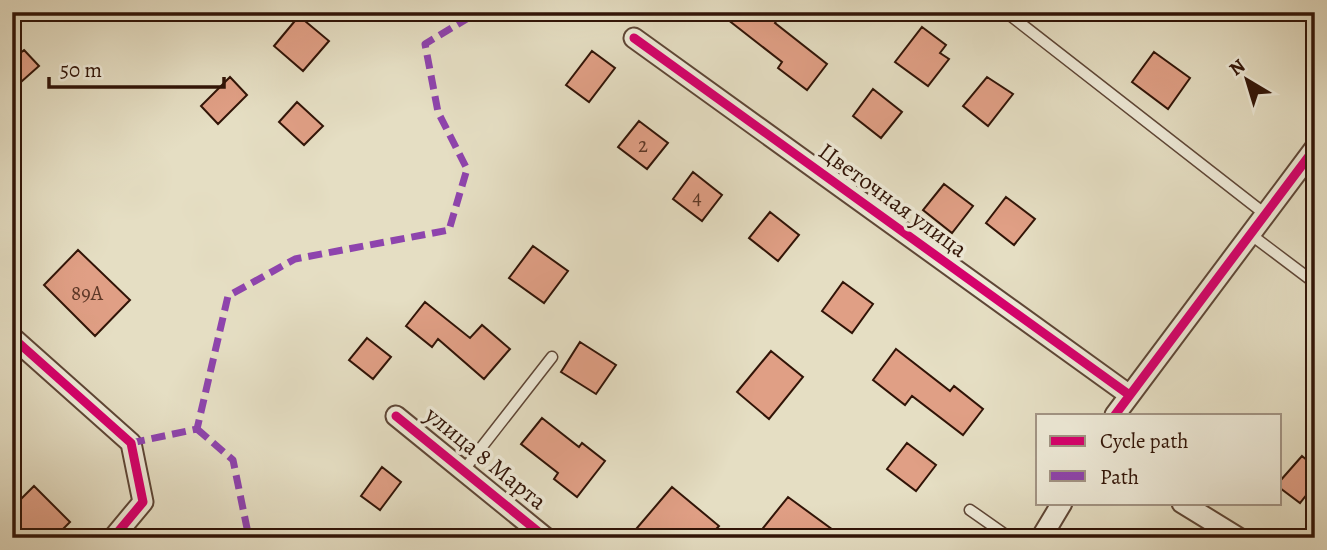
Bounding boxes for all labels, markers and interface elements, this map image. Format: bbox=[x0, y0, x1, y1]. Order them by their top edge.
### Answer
scale bar bbox=[49, 46, 224, 90]
north arrow bbox=[1212, 46, 1282, 116]
text: N bbox=[1224, 53, 1251, 82]
text: 50 m bbox=[60, 56, 102, 84]
house number: 2 bbox=[638, 131, 648, 159]
street label: Цветочная улица bbox=[812, 135, 974, 265]
house number: 4 bbox=[692, 183, 702, 211]
house number: 89А bbox=[71, 279, 104, 307]
street label: улица 8 Марта bbox=[418, 398, 554, 517]
legend bbox=[1036, 414, 1282, 504]
text: Cycle path bbox=[1100, 427, 1189, 455]
text: Path bbox=[1100, 463, 1139, 491]

